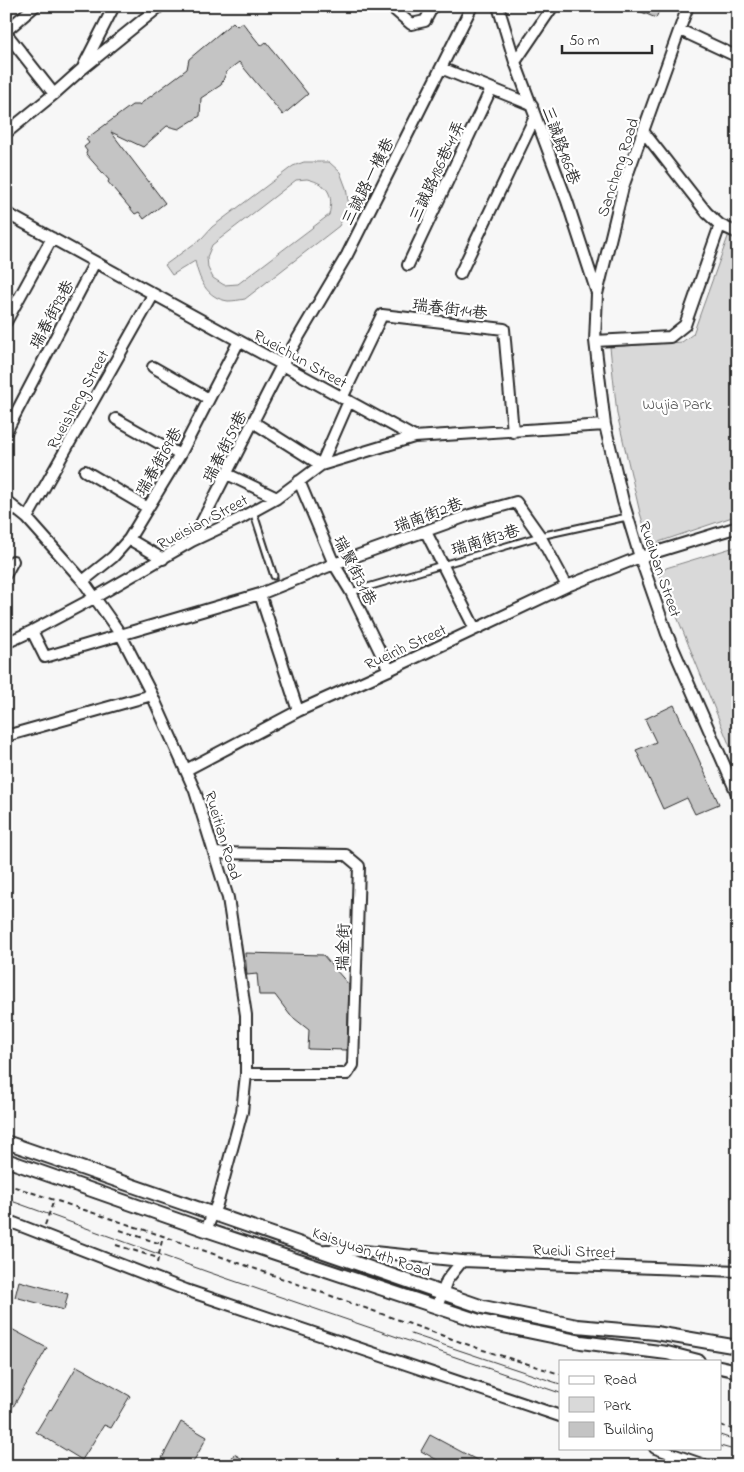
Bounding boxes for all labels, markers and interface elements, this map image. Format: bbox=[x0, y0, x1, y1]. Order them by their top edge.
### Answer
scale bar bbox=[562, 22, 652, 54]
text: 50 m bbox=[569, 30, 600, 52]
street label: 三誠路186巷 bbox=[535, 103, 585, 188]
street label: Sancheng Road bbox=[592, 115, 646, 220]
street label: 三誠路186巷41弄 bbox=[404, 117, 472, 227]
street label: 三誠路一橫巷 bbox=[336, 134, 401, 230]
street label: 瑞春街93巷 bbox=[24, 276, 81, 354]
street label: 瑞春街14巷 bbox=[411, 293, 489, 327]
street label: Rueichun Street bbox=[249, 324, 352, 396]
street label: Rueisheng Street bbox=[42, 345, 116, 454]
park label: Wujia Park bbox=[642, 393, 713, 417]
street label: 瑞春街59巷 bbox=[197, 407, 254, 487]
street label: 瑞春街69巷 bbox=[130, 423, 189, 501]
street label: Rueisian Street bbox=[153, 488, 253, 557]
street label: 瑞南街2巷 bbox=[391, 492, 467, 539]
street label: 瑞南街3巷 bbox=[448, 519, 523, 563]
street label: RueiNan Street bbox=[632, 519, 687, 621]
street label: 瑞賢街31巷 bbox=[326, 532, 382, 610]
street label: Rueirih Street bbox=[361, 618, 451, 677]
street label: Rueitian Road bbox=[197, 788, 247, 883]
street label: 瑞金街 bbox=[331, 923, 357, 971]
street label: Kaisyuan 4th Road bbox=[309, 1221, 434, 1284]
street label: RueiJi Street bbox=[532, 1239, 616, 1265]
legend bbox=[559, 1360, 722, 1450]
text: Road bbox=[604, 1369, 637, 1391]
text: Park bbox=[604, 1395, 632, 1417]
text: Building bbox=[603, 1419, 653, 1442]

